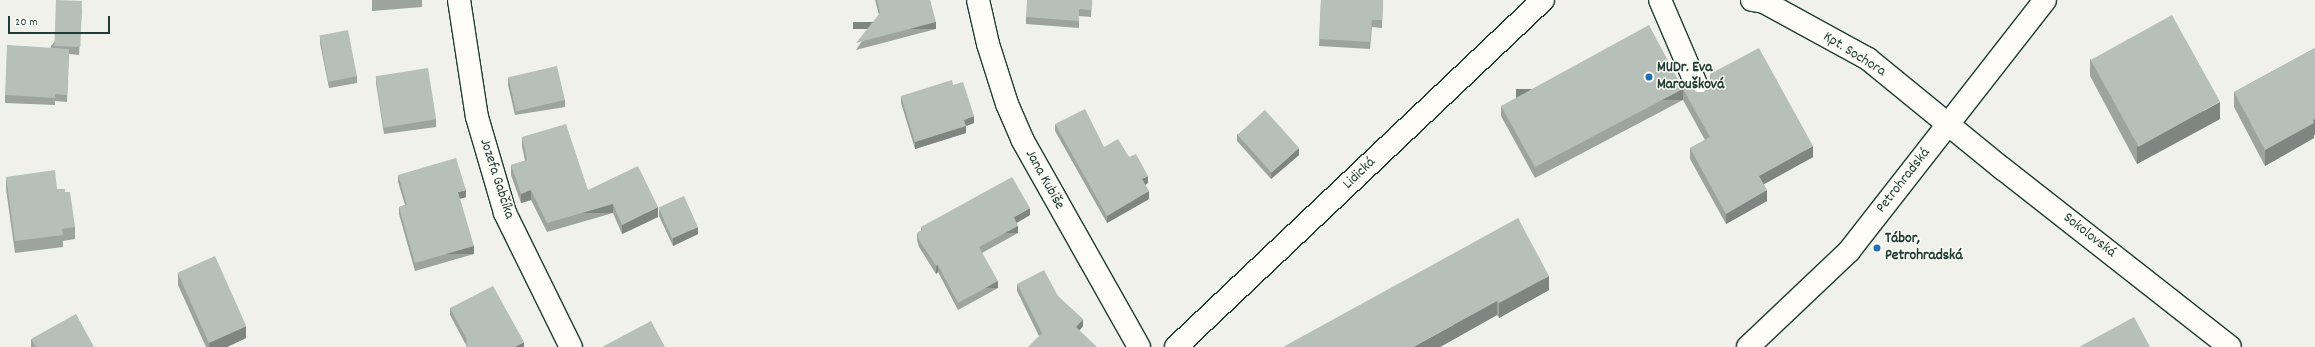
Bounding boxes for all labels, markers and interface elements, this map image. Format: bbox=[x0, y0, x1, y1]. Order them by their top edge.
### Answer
scale bar bbox=[10, 8, 112, 34]
text: 20 m bbox=[15, 14, 38, 31]
street label: Kpt. Sochora bbox=[1819, 29, 1889, 81]
place label: MUDr. Eva Maroušková bbox=[1657, 59, 1725, 94]
marker: MUDr. Eva Maroušková bbox=[1644, 72, 1654, 82]
street label: Jozefa Gabčíka bbox=[475, 137, 517, 221]
street label: Petrohradská bbox=[1873, 145, 1935, 217]
street label: Jana Kubiše bbox=[1020, 147, 1068, 213]
street label: Lidická bbox=[1340, 154, 1380, 194]
street label: Sokolovská bbox=[2059, 210, 2119, 262]
place label: Tábor, Petrohradská bbox=[1885, 230, 1963, 265]
marker: Tábor, Petrohradská bbox=[1872, 243, 1882, 253]

